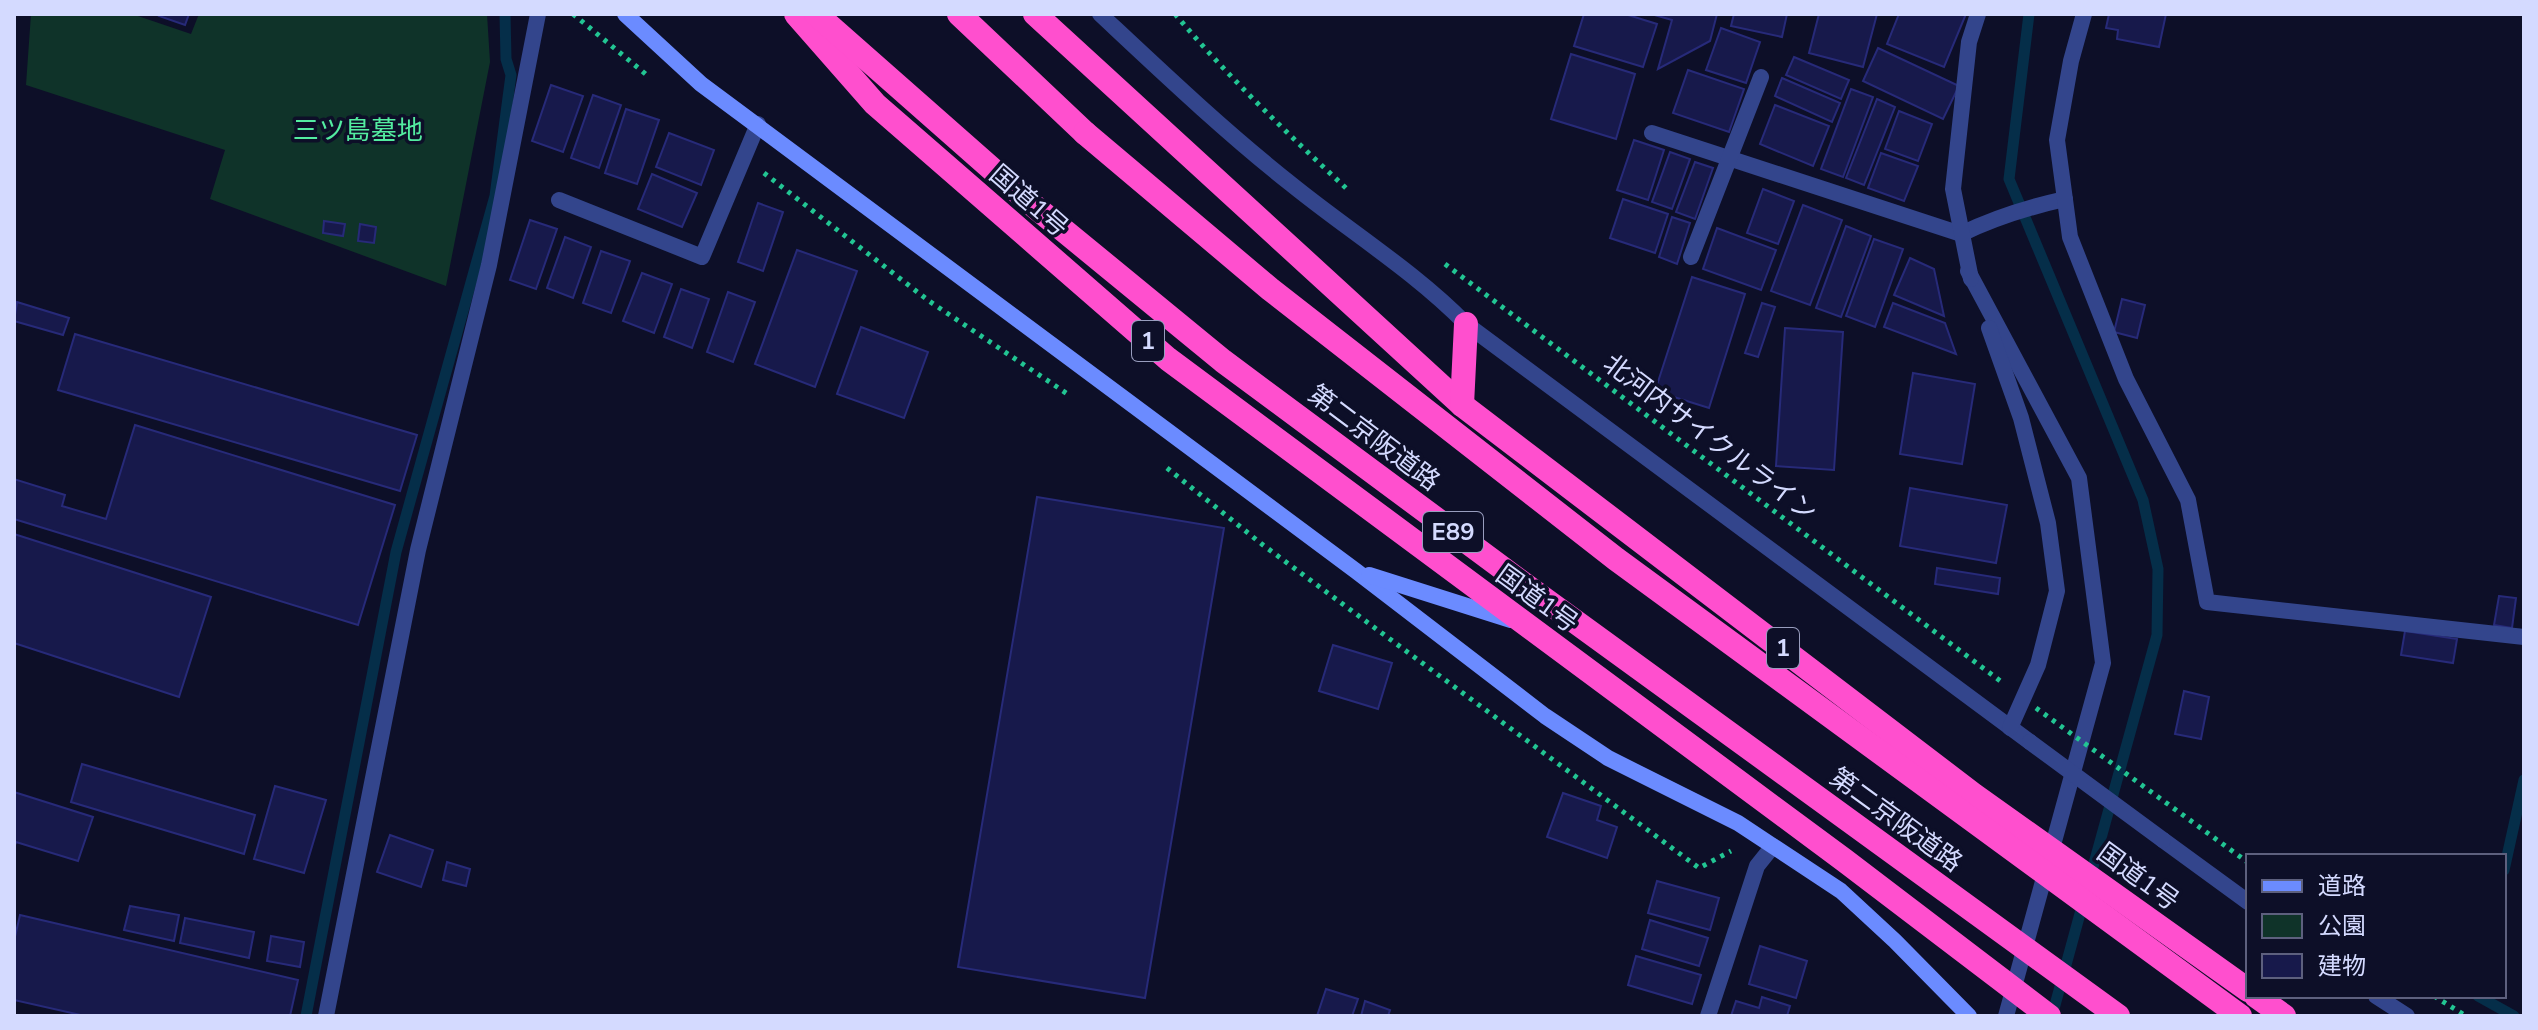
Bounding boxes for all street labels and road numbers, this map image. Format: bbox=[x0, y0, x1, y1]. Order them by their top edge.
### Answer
street label: 国道1号 bbox=[982, 157, 1076, 245]
road number: 1 bbox=[1132, 321, 1164, 361]
street label: 北河内サイクルライン bbox=[1596, 346, 1824, 530]
street label: 第二京阪道路 bbox=[1301, 377, 1447, 499]
road number: E89 bbox=[1423, 512, 1483, 552]
street label: 国道1号 bbox=[1489, 557, 1585, 641]
road number: 1 bbox=[1767, 628, 1799, 668]
street label: 第二京阪道路 bbox=[1823, 760, 1969, 880]
street label: 国道1号 bbox=[2090, 835, 2186, 919]

